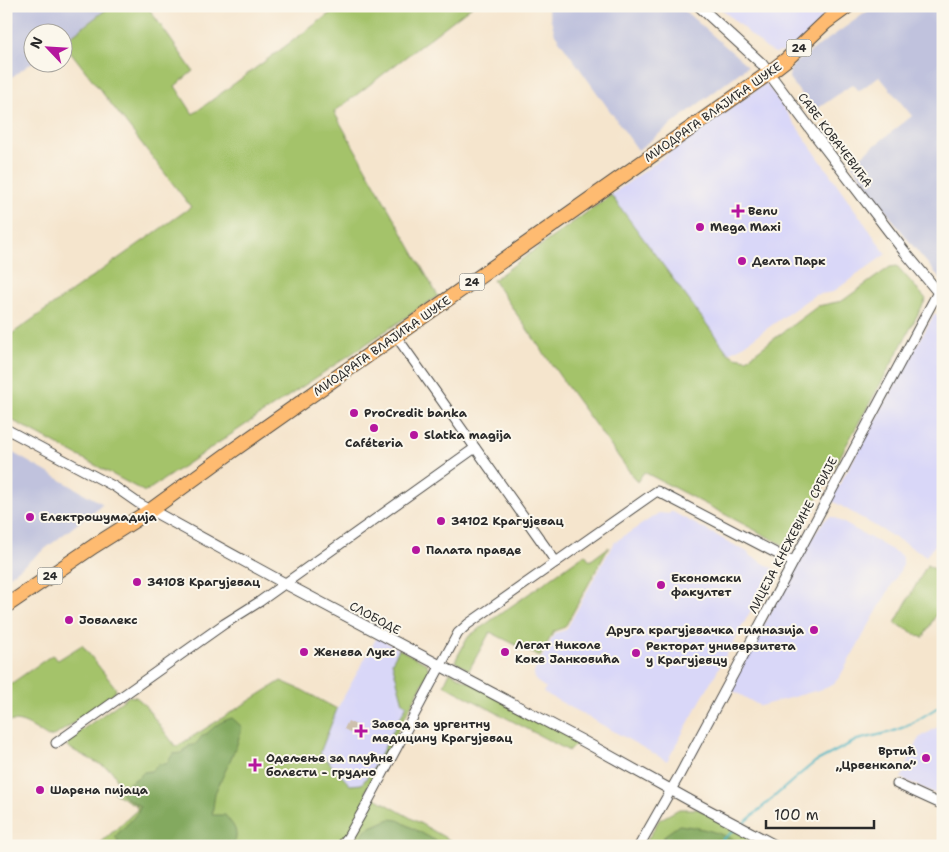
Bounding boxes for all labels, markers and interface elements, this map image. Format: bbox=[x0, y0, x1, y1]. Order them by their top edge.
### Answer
north arrow bbox=[22, 22, 72, 72]
text: N bbox=[26, 34, 47, 51]
road number: 24 bbox=[786, 40, 812, 56]
street label: МИОДРАГА ВЛАЈИЋА ШУКЕ bbox=[641, 58, 785, 166]
street label: САВЕ КОВАЧЕВИЋА bbox=[794, 90, 876, 191]
place label: Benu bbox=[748, 203, 778, 219]
marker: Benu bbox=[732, 205, 744, 217]
place label: Mega Maxi bbox=[710, 219, 781, 235]
marker: Mega Maxi bbox=[694, 221, 706, 233]
place label: Делта Парк bbox=[752, 253, 826, 269]
marker: Делта Парк bbox=[736, 255, 748, 267]
road number: 24 bbox=[460, 274, 484, 290]
street label: МИОДРАГА ВЛАЈИЋА ШУКЕ bbox=[310, 292, 454, 400]
place label: ProCredit banka bbox=[364, 405, 468, 421]
marker: ProCredit banka bbox=[348, 407, 360, 419]
marker: Caféteria bbox=[368, 422, 380, 434]
place label: Slatka magija bbox=[424, 427, 512, 443]
marker: Slatka magija bbox=[408, 429, 420, 441]
place label: Caféteria bbox=[345, 435, 404, 451]
street label: ЛИЦЕЈА КНЕЖЕВИНЕ СРБИЈЕ bbox=[745, 454, 841, 616]
place label: Електрошумадија bbox=[40, 509, 158, 525]
marker: Електрошумадија bbox=[24, 511, 36, 523]
place label: 34102 Крагујевац bbox=[451, 513, 565, 529]
marker: 34102 Крагујевац bbox=[435, 515, 447, 527]
place label: Палата правде bbox=[426, 542, 521, 558]
marker: Палата правде bbox=[410, 544, 422, 556]
road number: 24 bbox=[38, 568, 62, 584]
place label: Економски факултет bbox=[671, 570, 742, 600]
place label: 34108 Крагујевац bbox=[147, 574, 261, 590]
marker: 34108 Крагујевац bbox=[131, 576, 143, 588]
marker: Економски факултет bbox=[655, 579, 667, 591]
street label: СЛОБОДЕ bbox=[347, 598, 403, 638]
place label: Јовалекс bbox=[79, 612, 138, 628]
marker: Јовалекс bbox=[63, 614, 75, 626]
place label: Друга крагујевачка гимназија bbox=[606, 622, 805, 638]
marker: Друга крагујевачка гимназија bbox=[808, 624, 820, 636]
place label: Легат Николе Коке Јанковића bbox=[515, 637, 620, 667]
place label: Ректорат универзитета у Крагујевцу bbox=[646, 638, 796, 668]
place label: Женева Лукс bbox=[314, 644, 395, 660]
marker: Женева Лукс bbox=[298, 646, 310, 658]
marker: Легат Николе Коке Јанковића bbox=[499, 646, 511, 658]
marker: Ректорат универзитета у Крагујевцу bbox=[630, 647, 642, 659]
place label: Завод за ургентну медицину Крагујевац bbox=[372, 716, 513, 746]
marker: Завод за ургентну медицину Крагујевац bbox=[354, 724, 368, 738]
place label: Вртић „Црвенкапа” bbox=[836, 743, 916, 773]
place label: Одељење за плућне болести - грудно bbox=[266, 750, 393, 780]
marker: Вртић „Црвенкапа” bbox=[920, 752, 932, 764]
marker: Одељење за плућне болести - грудно bbox=[248, 758, 262, 772]
place label: Шарена пијаца bbox=[50, 782, 149, 798]
marker: Шарена пијаца bbox=[34, 784, 46, 796]
scale bar bbox=[766, 797, 874, 829]
text: 100 m bbox=[774, 805, 819, 825]

